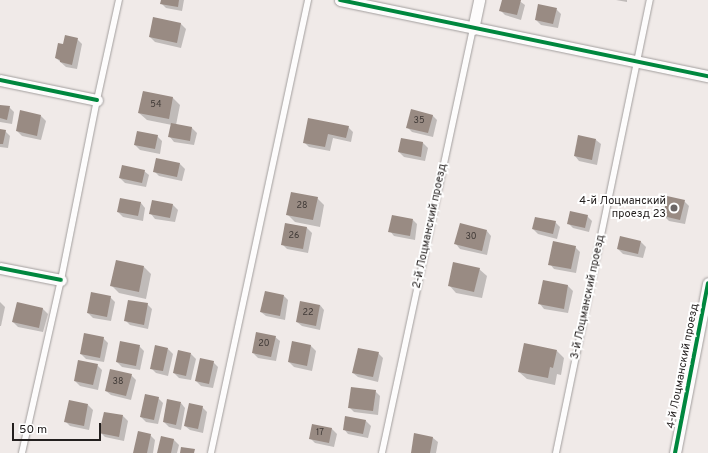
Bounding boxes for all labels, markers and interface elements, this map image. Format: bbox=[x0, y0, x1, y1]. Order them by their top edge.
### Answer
house number: 54 bbox=[150, 100, 162, 110]
house number: 35 bbox=[413, 116, 425, 126]
street label: 2-й Лоцманский проезд bbox=[410, 162, 450, 290]
place label: 4-й Лоцманский проезд 23 bbox=[579, 195, 666, 221]
house number: 28 bbox=[296, 201, 308, 211]
marker: 4-й Лоцманский проезд 23 bbox=[669, 203, 679, 213]
house number: 26 bbox=[289, 231, 299, 241]
house number: 30 bbox=[465, 232, 477, 242]
street label: 3-й Лоцманский проезд bbox=[568, 233, 608, 361]
street label: 4-й Лоцманский проезд bbox=[664, 302, 702, 430]
house number: 22 bbox=[302, 308, 314, 318]
house number: 20 bbox=[258, 339, 270, 349]
house number: 38 bbox=[113, 377, 123, 387]
scale bar bbox=[14, 415, 103, 441]
text: 50 m bbox=[19, 422, 47, 438]
house number: 17 bbox=[316, 428, 324, 438]

